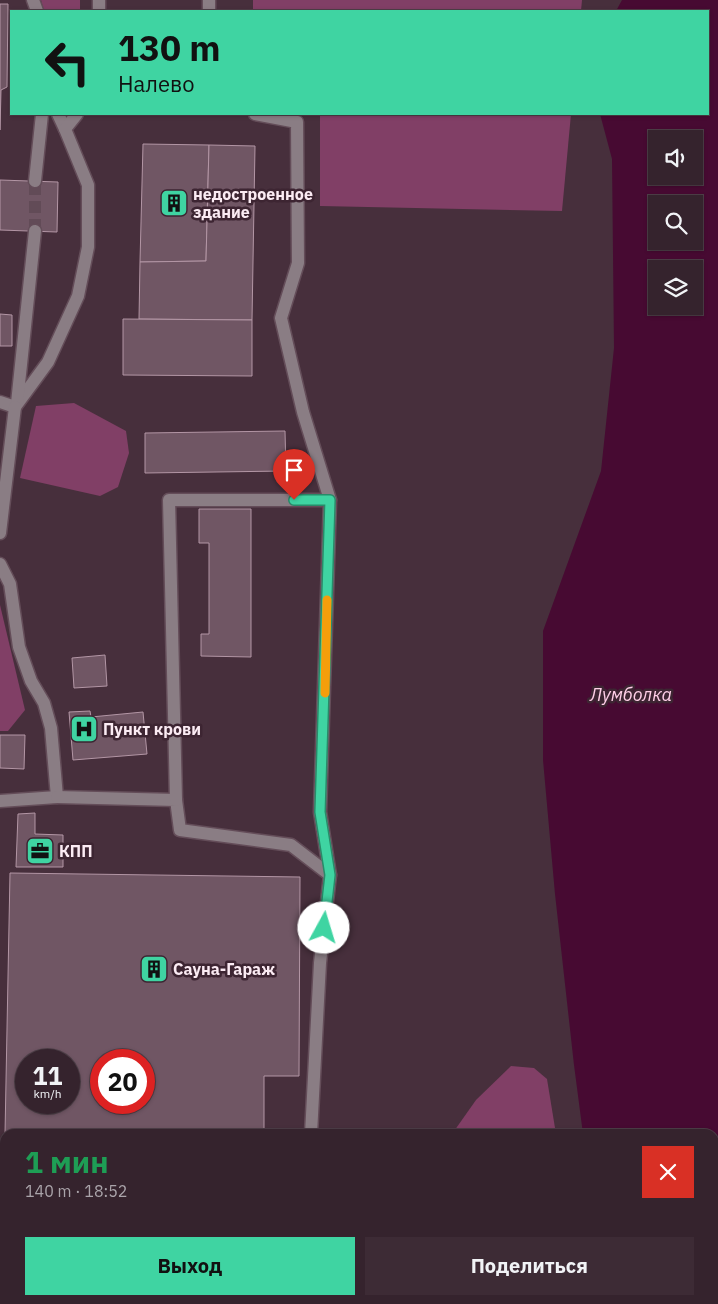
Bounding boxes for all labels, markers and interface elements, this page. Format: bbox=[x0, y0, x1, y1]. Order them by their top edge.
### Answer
text: 130 m bbox=[118, 25, 221, 71]
icon: left bbox=[35, 30, 100, 95]
text: Налево bbox=[118, 69, 195, 98]
map controls bbox=[648, 130, 703, 315]
button: sound bbox=[648, 130, 703, 185]
place label: недостроенное здание bbox=[193, 184, 313, 222]
building icon: недостроенное здание bbox=[159, 188, 189, 218]
button: search bbox=[648, 195, 703, 250]
button: layers bbox=[648, 260, 703, 315]
pin bbox=[273, 449, 315, 500]
icon: arrive bbox=[280, 456, 308, 484]
water label: Лумболка bbox=[589, 683, 672, 706]
hospital icon: Пункт крови bbox=[69, 714, 99, 744]
place label: Пункт крови bbox=[103, 719, 201, 739]
office icon: КПП bbox=[25, 836, 55, 866]
place label: КПП bbox=[59, 841, 93, 861]
position arrow bbox=[297, 901, 349, 953]
building icon: Сауна-Гараж bbox=[139, 954, 169, 984]
place label: Сауна-Гараж bbox=[173, 959, 275, 979]
speed limit sign: 20 bbox=[90, 1049, 155, 1114]
text: 11 bbox=[32, 1059, 63, 1092]
text: km/h bbox=[33, 1086, 62, 1101]
text: 1 мин bbox=[25, 1142, 109, 1181]
button: close bbox=[642, 1146, 694, 1198]
text: 140 m · 18:52 bbox=[25, 1181, 127, 1201]
button: Выход bbox=[25, 1237, 355, 1295]
button: Поделиться bbox=[365, 1237, 694, 1295]

